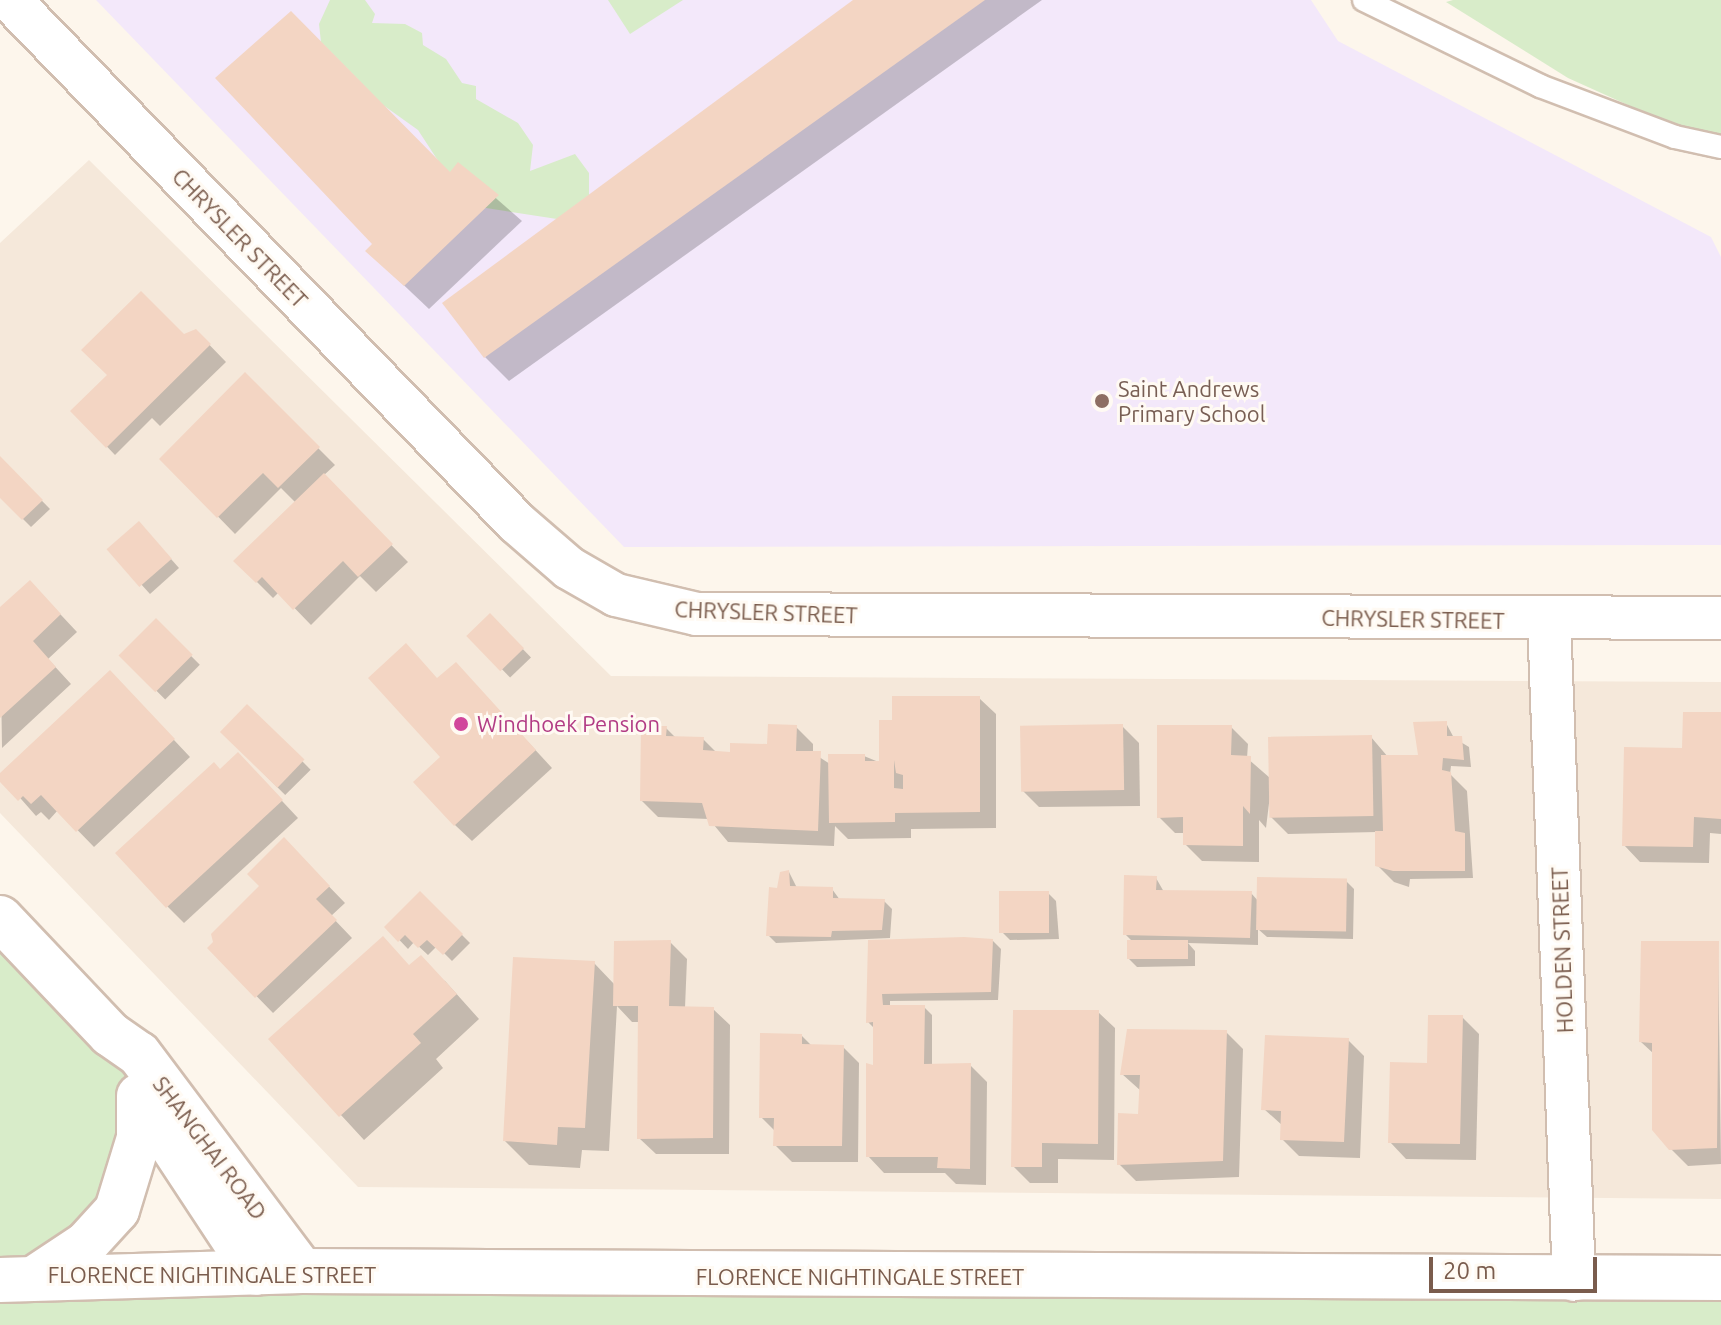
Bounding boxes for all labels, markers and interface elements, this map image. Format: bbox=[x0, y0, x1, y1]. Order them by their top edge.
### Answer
street label: CHRYSLER STREET bbox=[167, 163, 313, 313]
place label: Saint Andrews Primary School bbox=[1118, 375, 1265, 426]
marker: Saint Andrews Primary School bbox=[1093, 392, 1111, 410]
street label: CHRYSLER STREET bbox=[674, 596, 858, 628]
street label: CHRYSLER STREET bbox=[1321, 604, 1505, 634]
place label: Windhoek Pension bbox=[477, 711, 660, 737]
marker: Windhoek Pension bbox=[452, 715, 470, 733]
street label: HOLDEN STREET bbox=[1546, 866, 1578, 1034]
street label: SHANGHAI ROAD bbox=[148, 1071, 272, 1225]
scale bar bbox=[1433, 1241, 1601, 1291]
text: 20 m bbox=[1443, 1257, 1496, 1284]
street label: FLORENCE NIGHTINGALE STREET bbox=[48, 1262, 376, 1288]
street label: FLORENCE NIGHTINGALE STREET bbox=[696, 1264, 1024, 1290]

